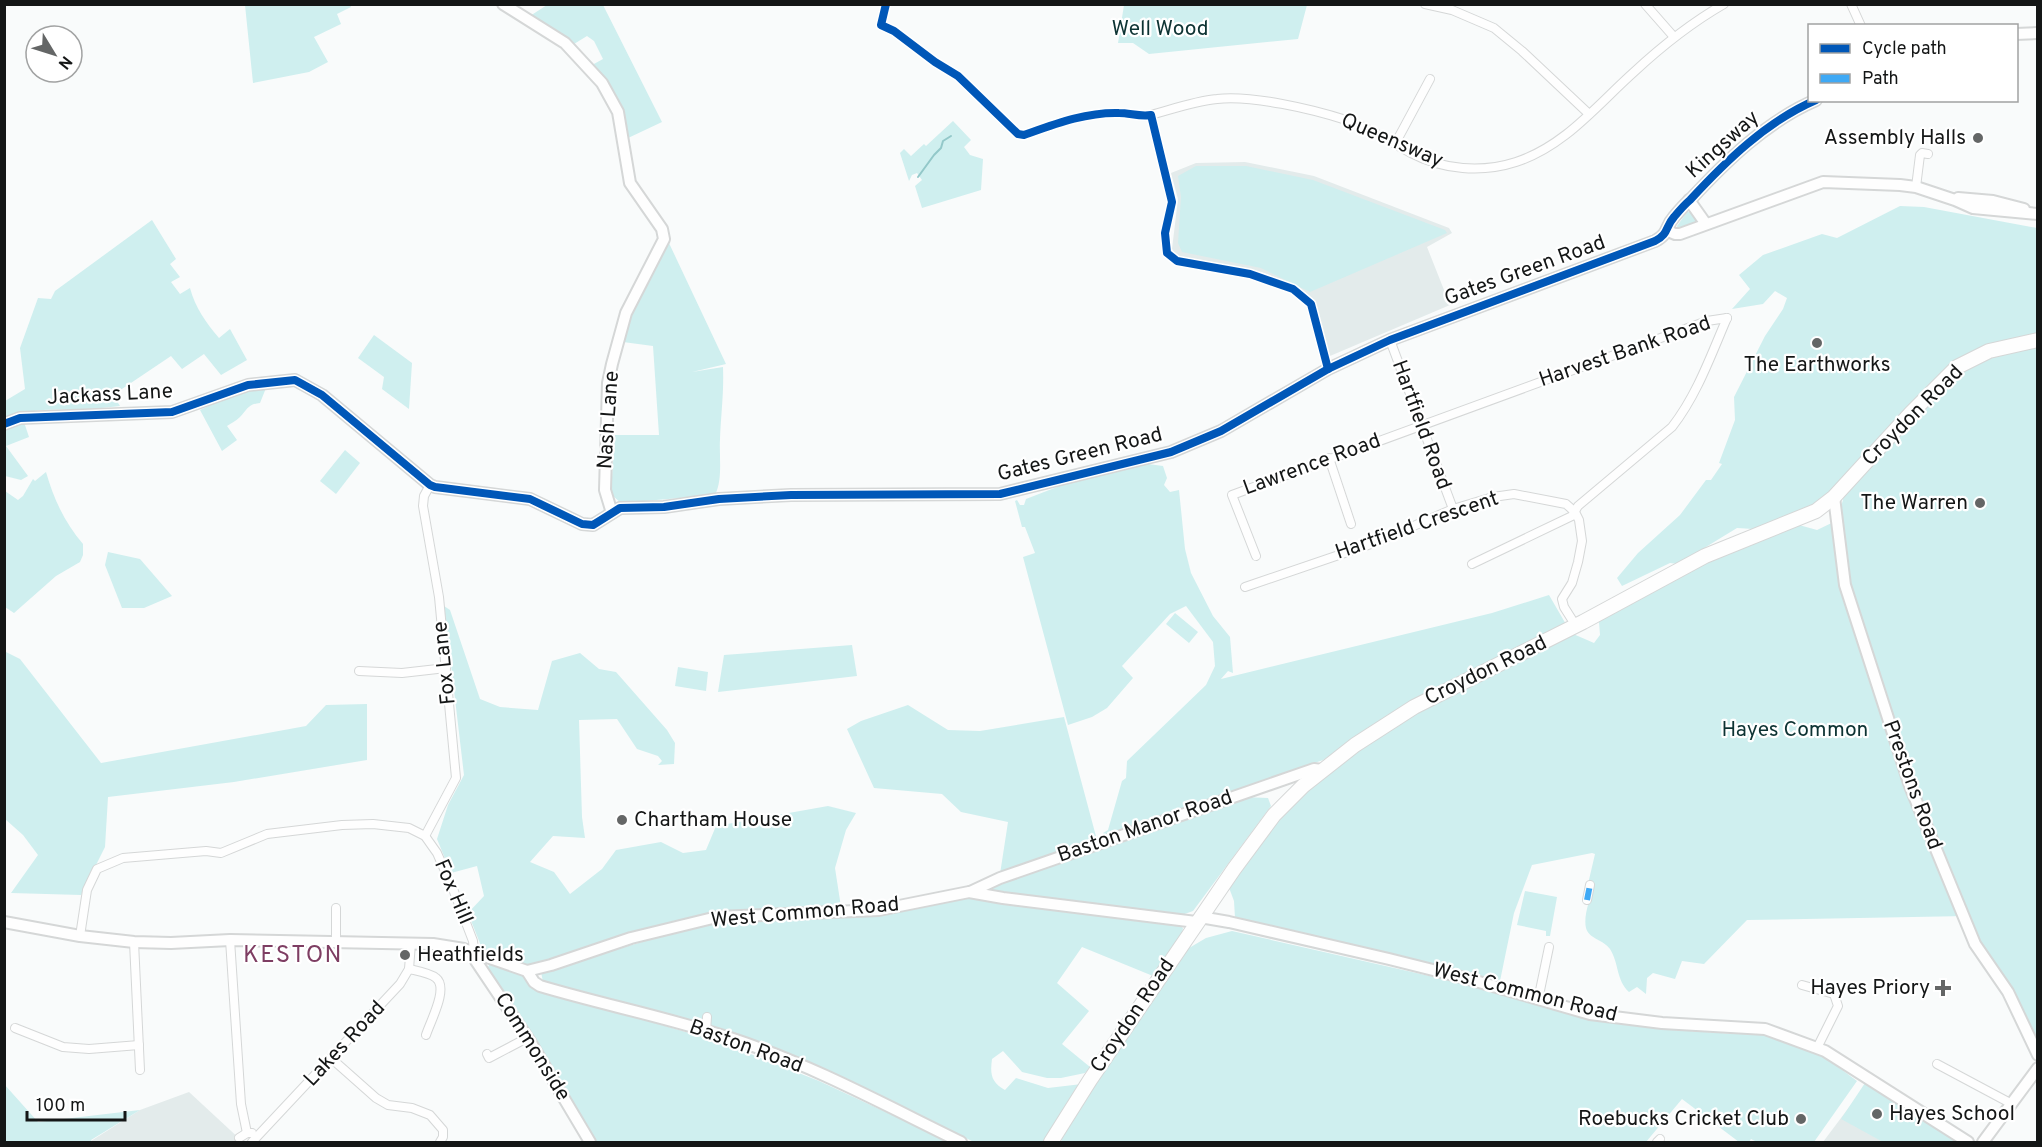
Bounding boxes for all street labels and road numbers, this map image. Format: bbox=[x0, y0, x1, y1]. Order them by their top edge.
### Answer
street label: Kingsway bbox=[1681, 105, 1765, 185]
street label: Queensway bbox=[1337, 107, 1447, 175]
street label: Gates Green Road bbox=[1441, 229, 1609, 313]
street label: Harvest Bank Road bbox=[1536, 310, 1714, 394]
street label: Hartfield Road bbox=[1385, 356, 1457, 494]
street label: Croydon Road bbox=[1857, 360, 1969, 472]
street label: Nash Lane bbox=[592, 370, 626, 470]
street label: Jackass Lane bbox=[46, 378, 174, 412]
street label: Gates Green Road bbox=[995, 421, 1165, 489]
street label: Lawrence Road bbox=[1240, 428, 1384, 502]
street label: Hartfield Crescent bbox=[1332, 485, 1502, 567]
street label: Fox Lane bbox=[427, 620, 463, 706]
street label: Croydon Road bbox=[1420, 630, 1552, 712]
street label: Prestons Road bbox=[1876, 716, 1948, 854]
street label: Baston Manor Road bbox=[1054, 784, 1236, 870]
street label: Fox Hill bbox=[427, 855, 479, 929]
street label: West Common Road bbox=[710, 891, 900, 935]
street label: Croydon Road bbox=[1085, 953, 1181, 1079]
street label: West Common Road bbox=[1430, 957, 1620, 1029]
street label: Commonside bbox=[488, 988, 576, 1106]
street label: Lakes Road bbox=[298, 995, 392, 1093]
street label: Baston Road bbox=[685, 1014, 807, 1080]

